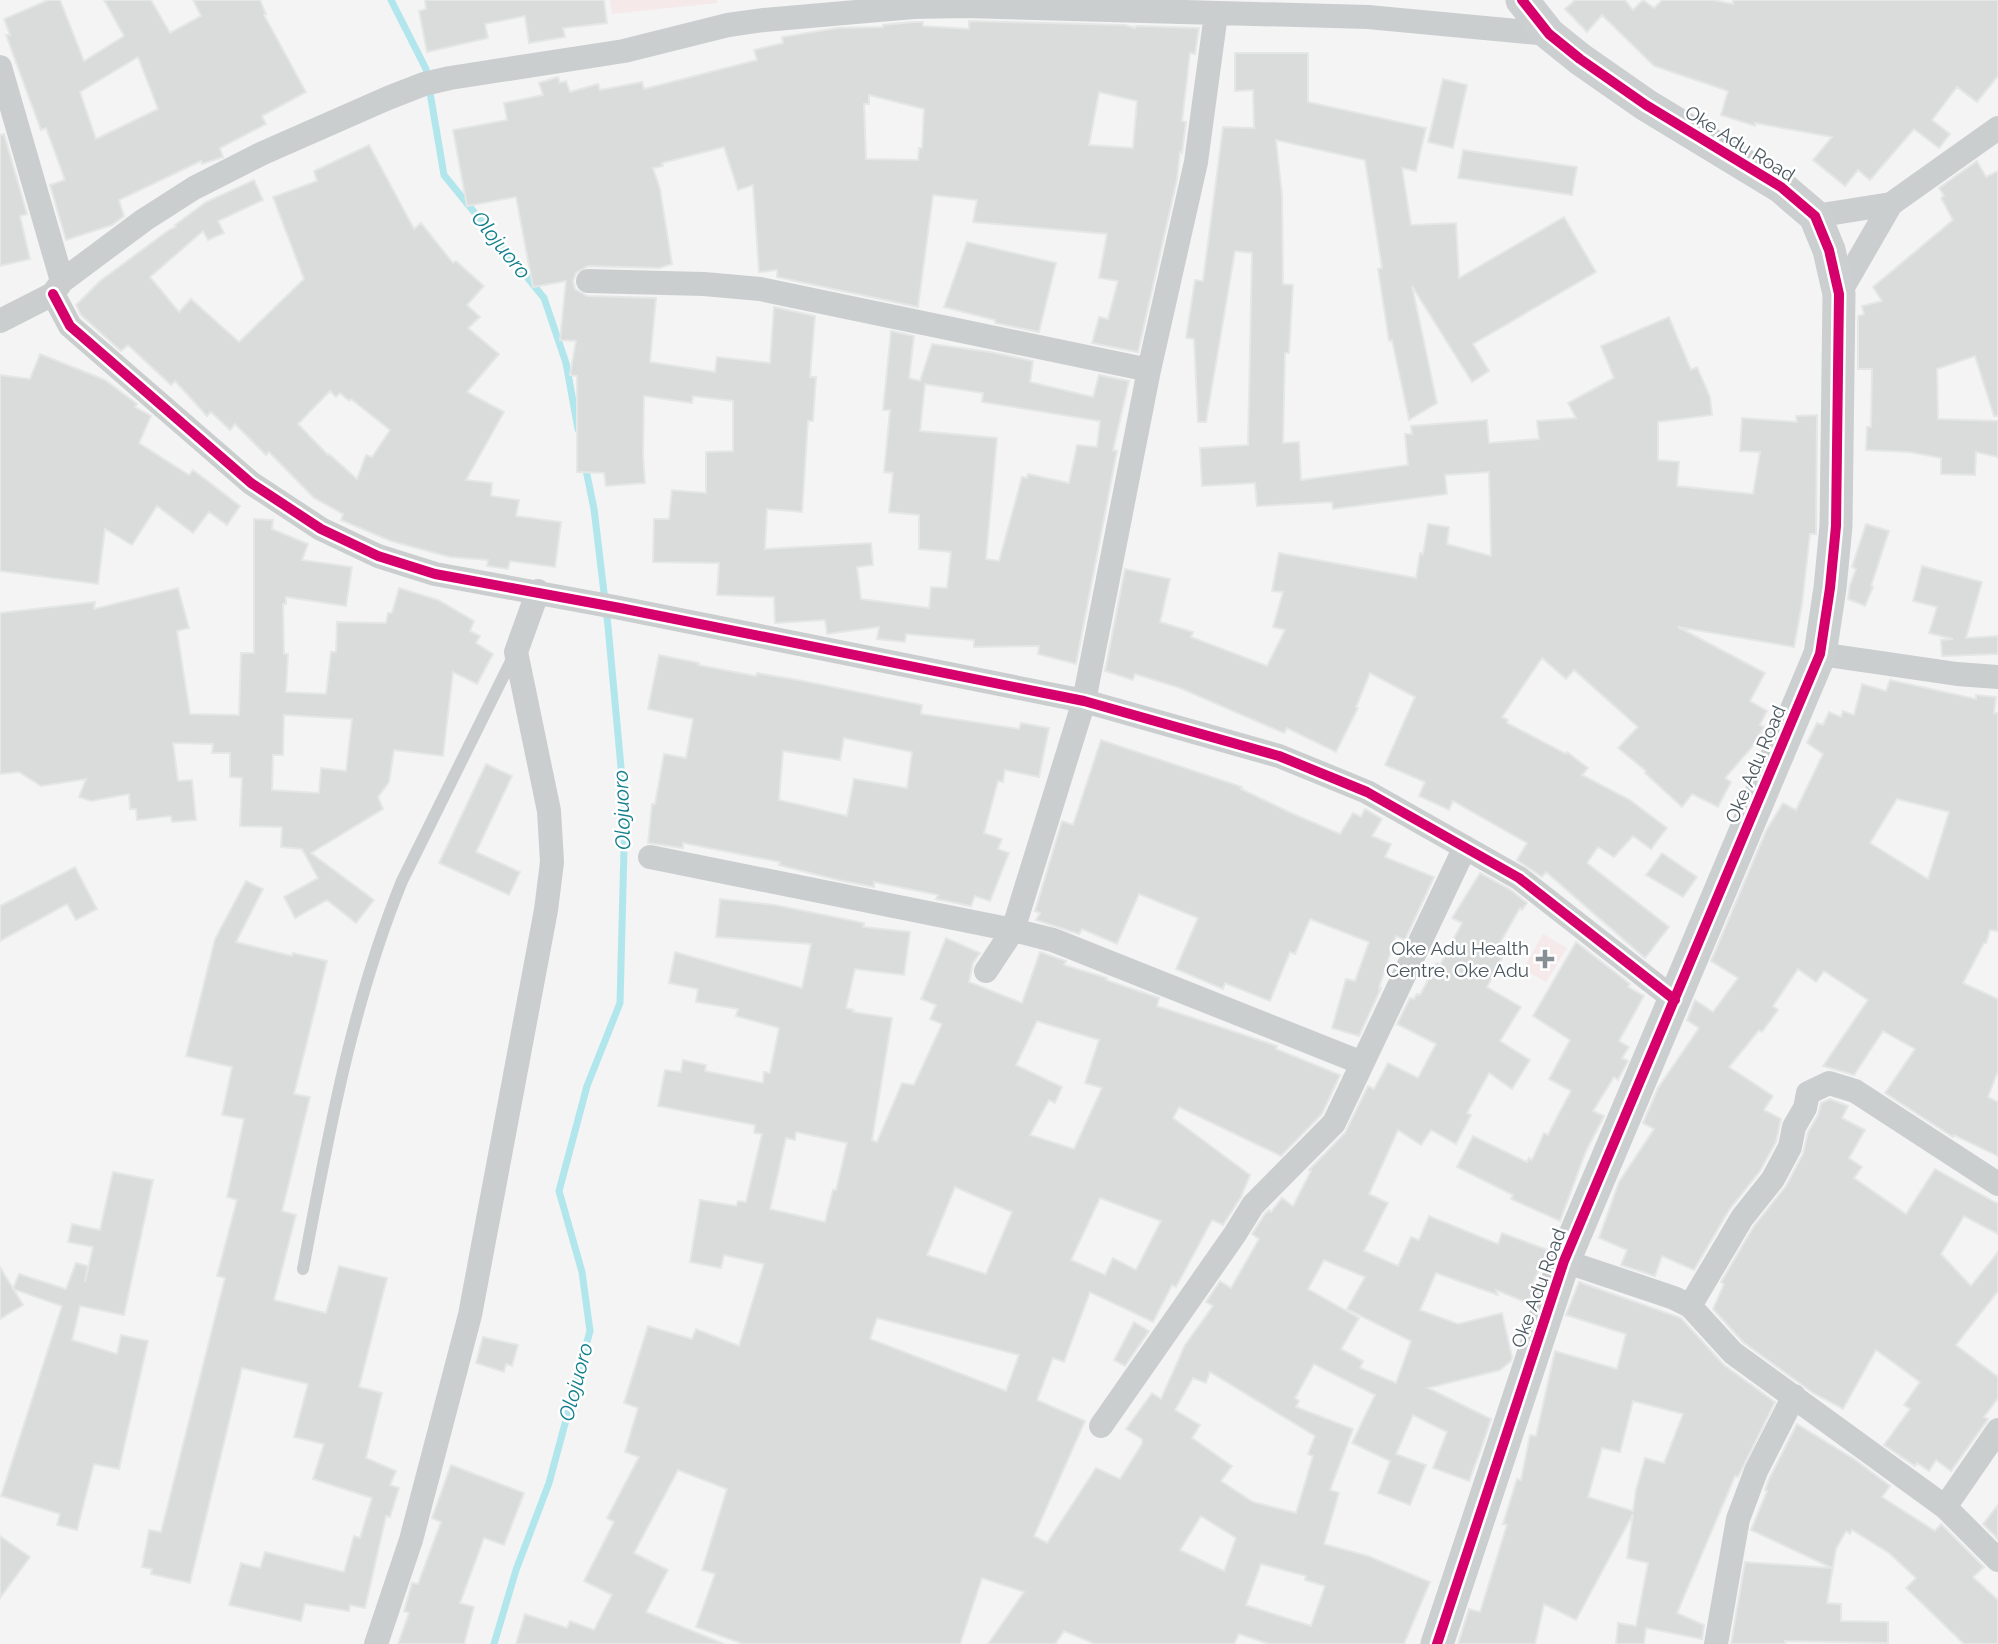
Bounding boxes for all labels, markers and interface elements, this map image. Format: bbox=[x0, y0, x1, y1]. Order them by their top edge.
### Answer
street label: Oke Adu Road bbox=[1681, 100, 1799, 186]
water label: Olojuoro bbox=[466, 206, 536, 284]
street label: Oke Adu Road bbox=[1720, 702, 1790, 826]
water label: Olojuoro bbox=[608, 770, 635, 851]
place label: Oke Adu Health Centre, Oke Adu bbox=[1386, 937, 1529, 981]
marker: Oke Adu Health Centre, Oke Adu bbox=[1535, 949, 1555, 969]
street label: Oke Adu Road bbox=[1506, 1225, 1570, 1351]
water label: Olojuoro bbox=[553, 1340, 598, 1424]

